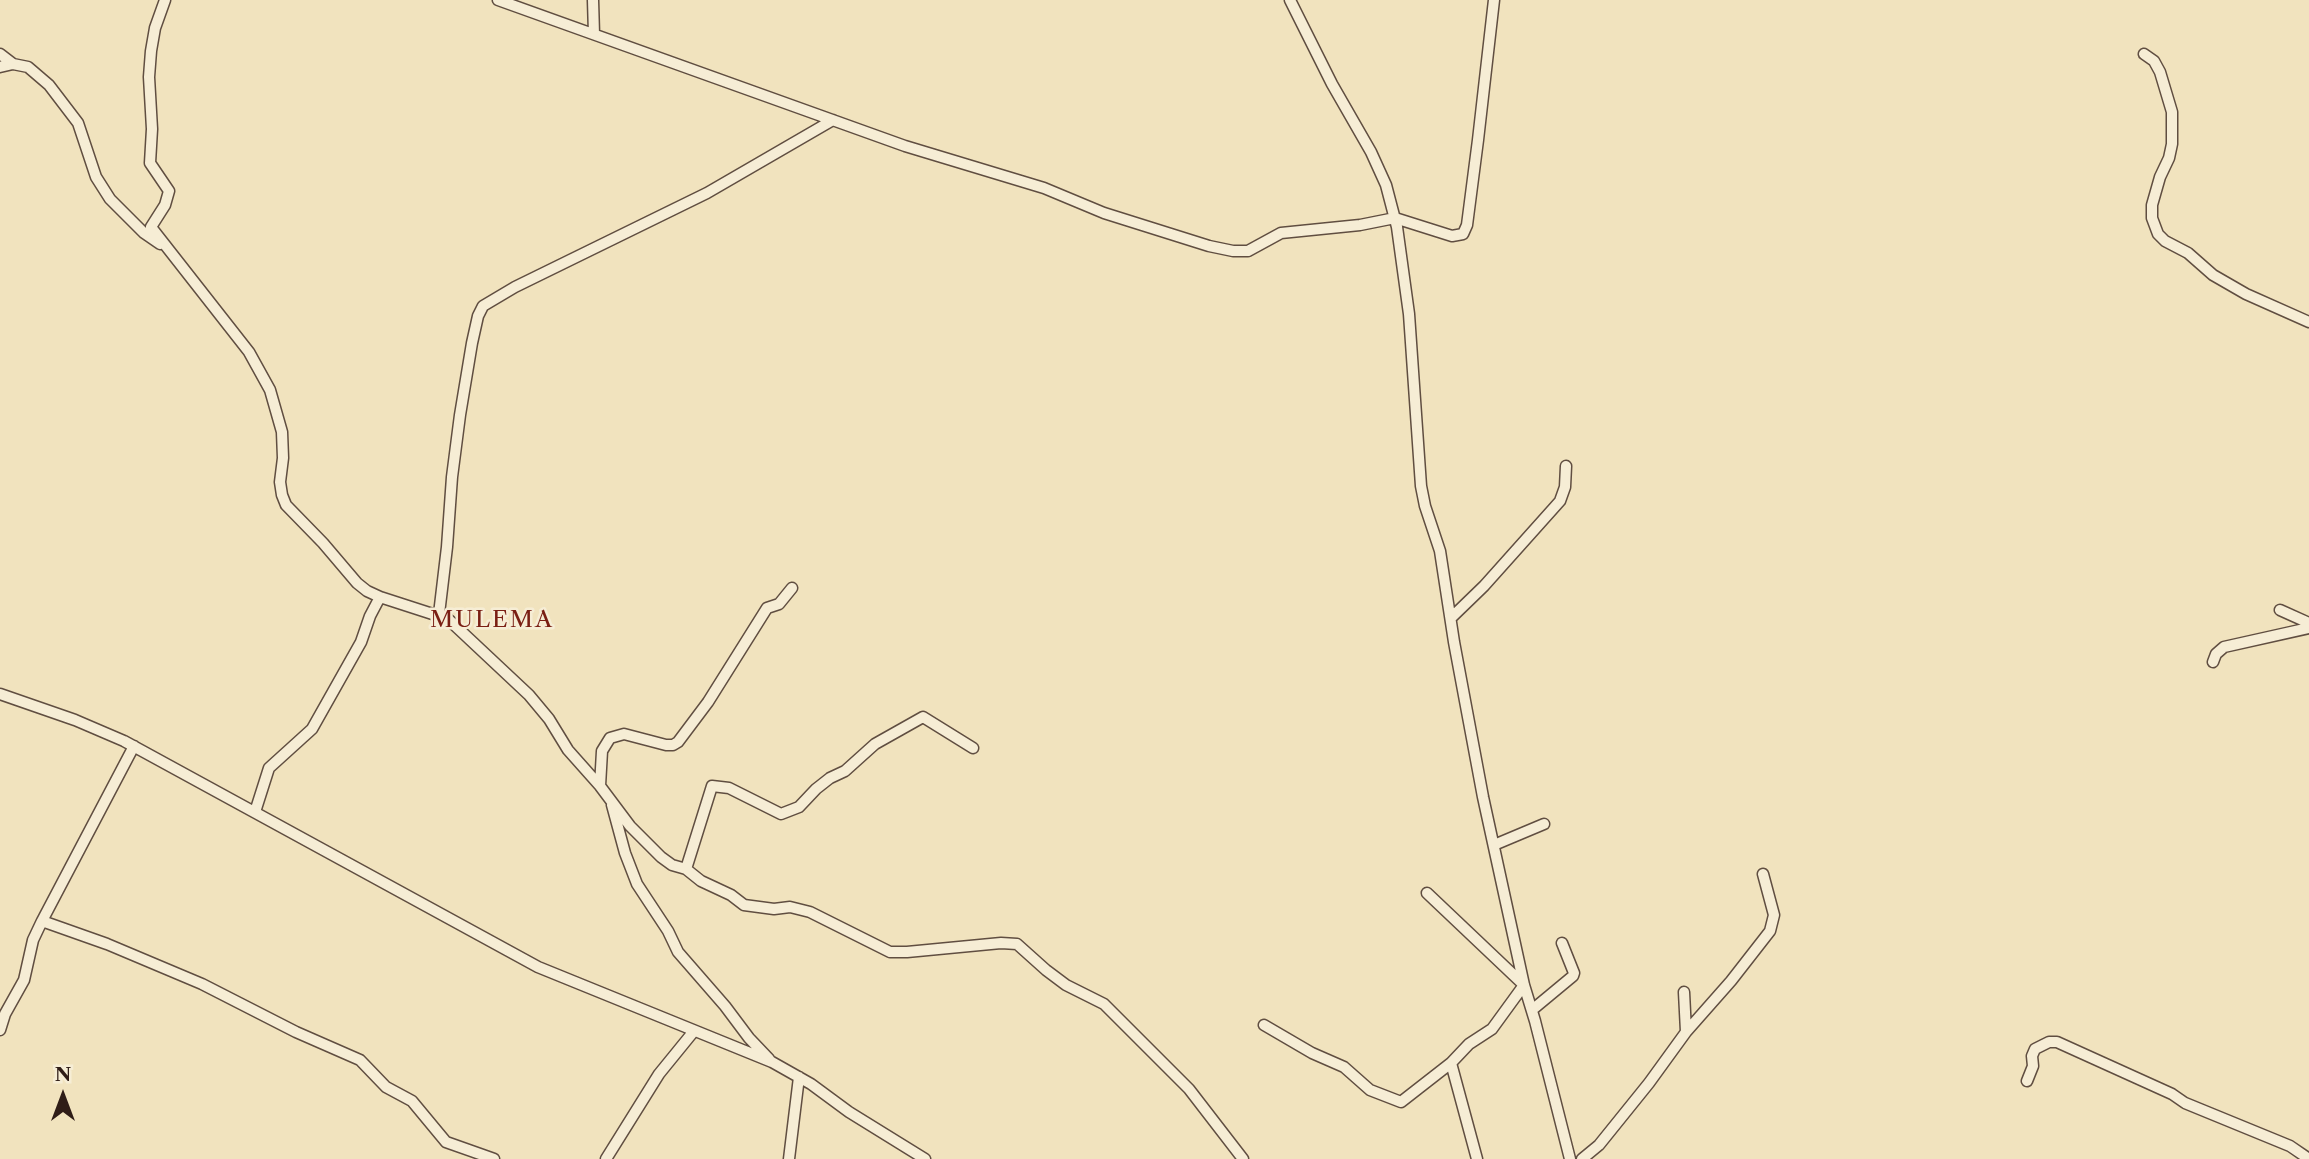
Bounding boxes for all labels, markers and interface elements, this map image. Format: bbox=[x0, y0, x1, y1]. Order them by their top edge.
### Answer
district label: MULEMA bbox=[431, 606, 553, 634]
north arrow bbox=[28, 1061, 98, 1131]
text: N bbox=[55, 1063, 71, 1086]

